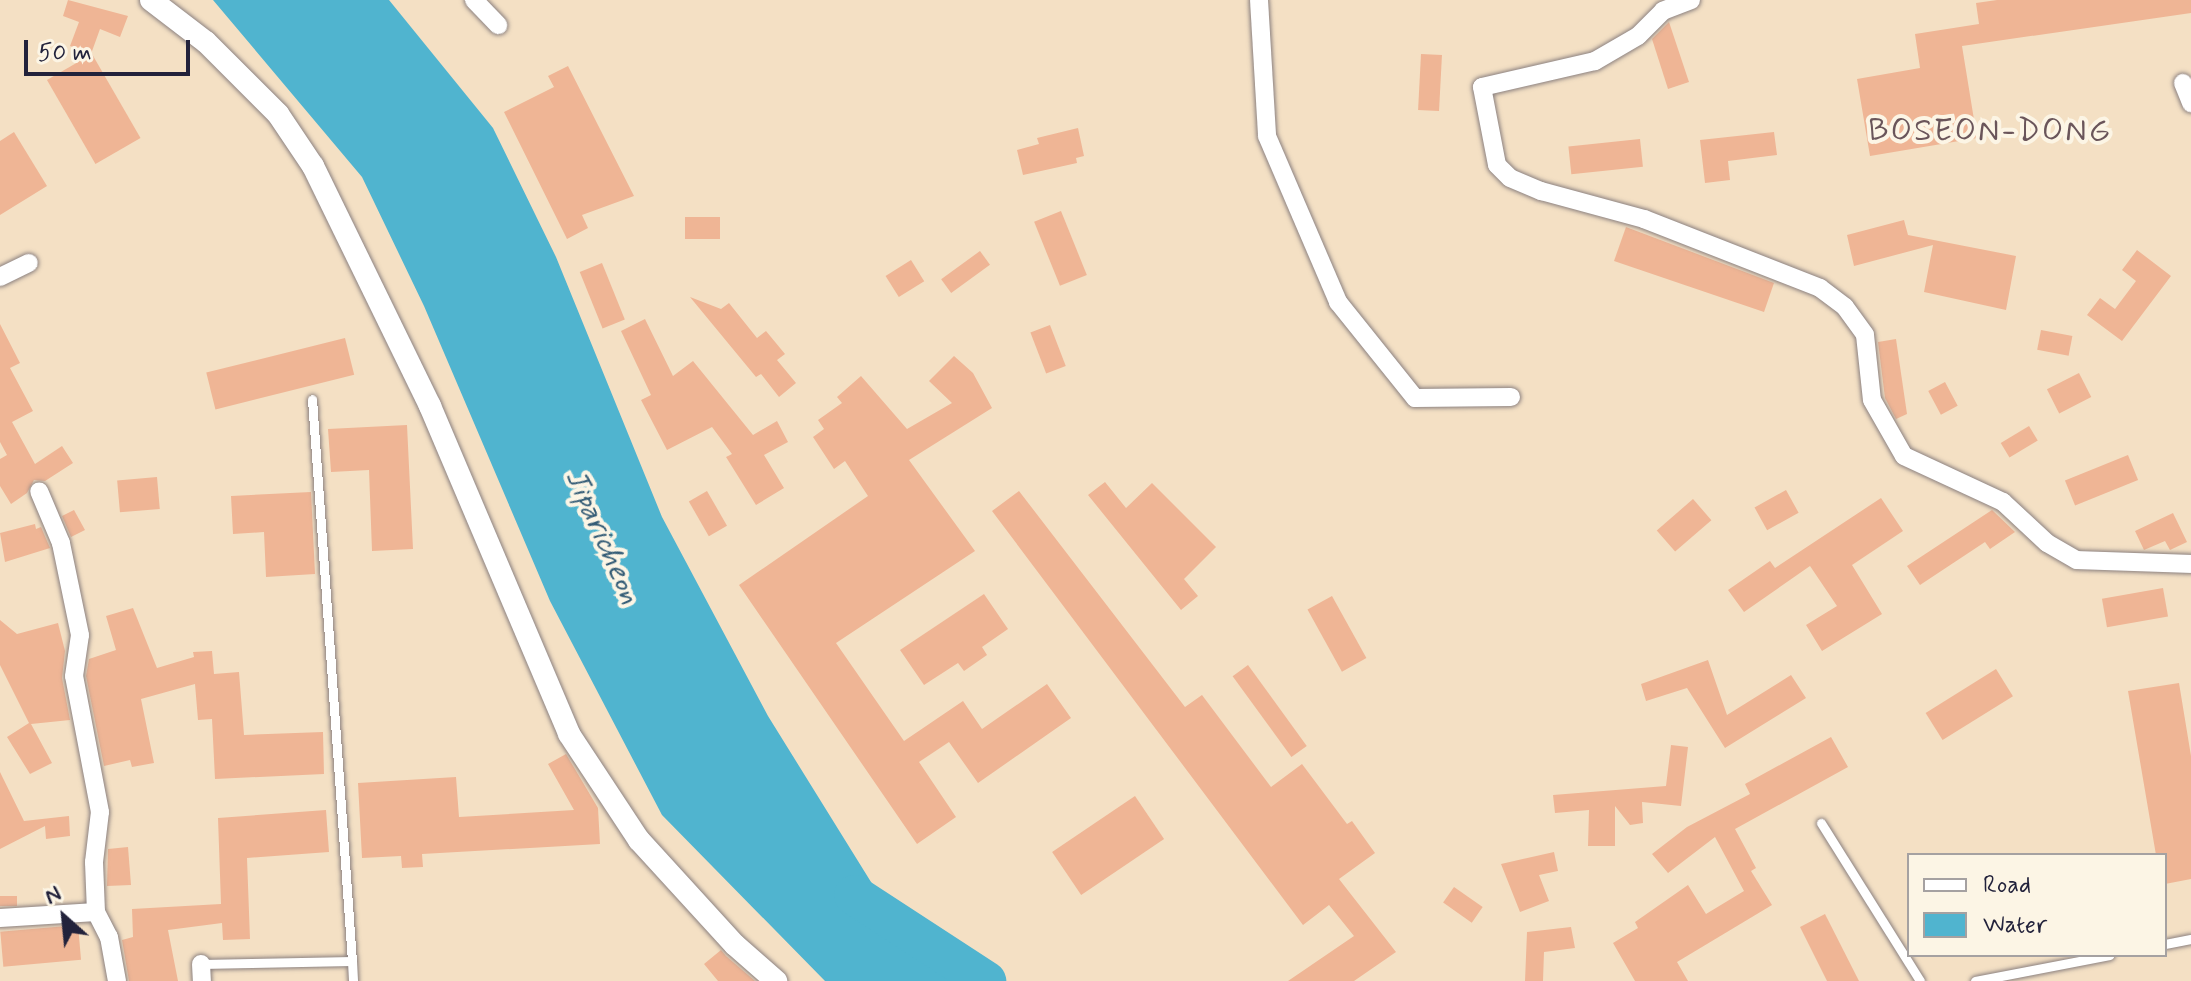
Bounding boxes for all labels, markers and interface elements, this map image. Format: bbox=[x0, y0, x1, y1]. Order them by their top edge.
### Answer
scale bar bbox=[28, 24, 194, 74]
text: 50 m bbox=[38, 38, 92, 69]
district label: BOSEON-DONG bbox=[1867, 112, 2113, 150]
water label: Jiparicheon bbox=[556, 464, 648, 610]
legend bbox=[1907, 853, 2167, 957]
text: Road bbox=[1983, 870, 2031, 901]
north arrow bbox=[24, 877, 104, 957]
text: N bbox=[40, 880, 66, 911]
text: Water bbox=[1983, 910, 2047, 941]

